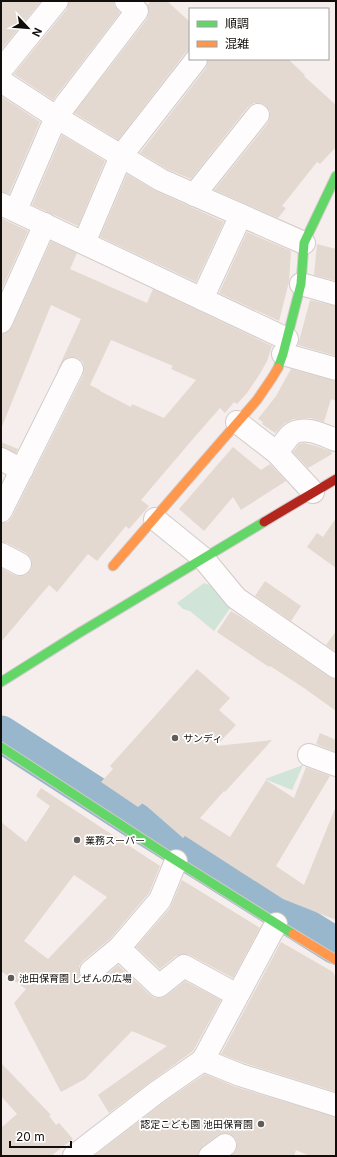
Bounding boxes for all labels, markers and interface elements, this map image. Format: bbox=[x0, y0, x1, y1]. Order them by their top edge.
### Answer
north arrow bbox=[8, 8, 48, 48]
legend bbox=[189, 8, 329, 60]
text: 順調 bbox=[225, 16, 249, 31]
text: N bbox=[29, 26, 45, 39]
text: 混雑 bbox=[225, 36, 249, 51]
place label: サンディ bbox=[183, 732, 222, 744]
marker: サンディ bbox=[170, 733, 180, 743]
place label: 業務スーパー bbox=[85, 834, 145, 846]
marker: 業務スーパー bbox=[72, 835, 82, 845]
place label: 池田保育園 しぜんの広場 bbox=[19, 972, 132, 984]
marker: 池田保育園 しぜんの広場 bbox=[6, 973, 16, 983]
place label: 認定こども園 池田保育園 bbox=[140, 1118, 253, 1130]
marker: 認定こども園 池田保育園 bbox=[256, 1119, 266, 1129]
scale bar bbox=[10, 1123, 71, 1149]
text: 20 m bbox=[16, 1129, 45, 1144]

